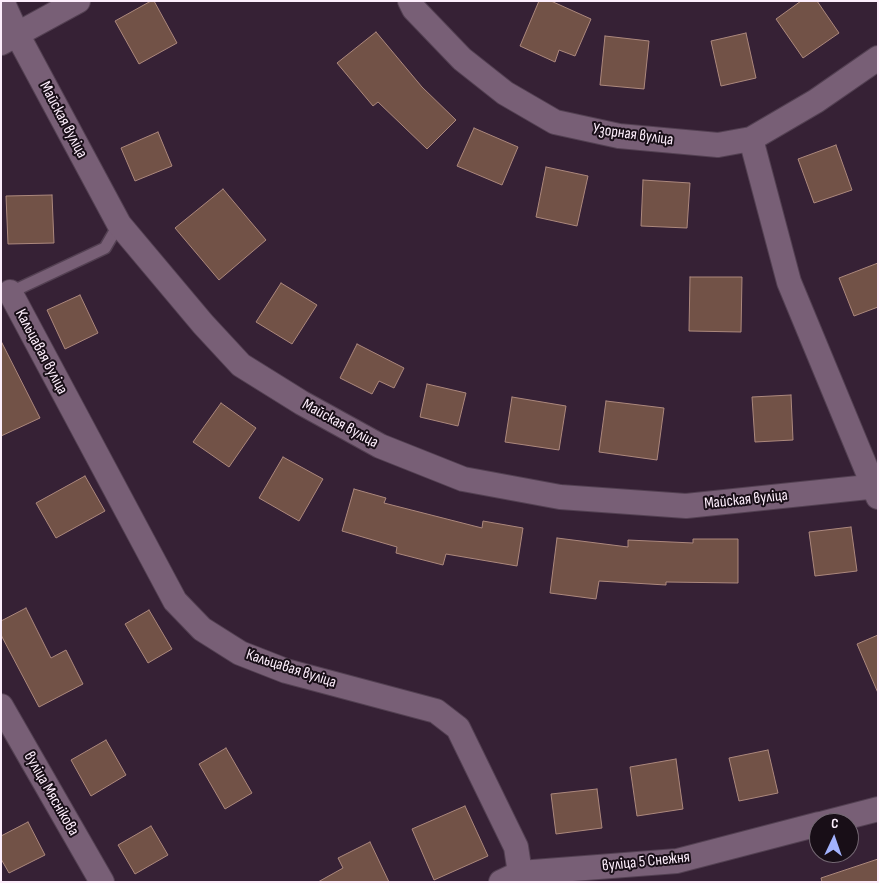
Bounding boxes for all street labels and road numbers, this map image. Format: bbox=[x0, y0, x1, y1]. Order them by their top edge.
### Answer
street label: Майская вуліца bbox=[35, 78, 91, 162]
street label: Узорная вуліца bbox=[591, 120, 675, 150]
street label: Кальцавая вуліца bbox=[10, 306, 72, 398]
street label: Майская вуліца bbox=[299, 395, 381, 453]
street label: Майская вуліца bbox=[703, 486, 789, 514]
street label: Кальцавая вуліца bbox=[243, 645, 339, 693]
street label: вуліца Мяснікова bbox=[19, 749, 83, 839]
street label: вуліца 5 Снежня bbox=[601, 848, 691, 876]

